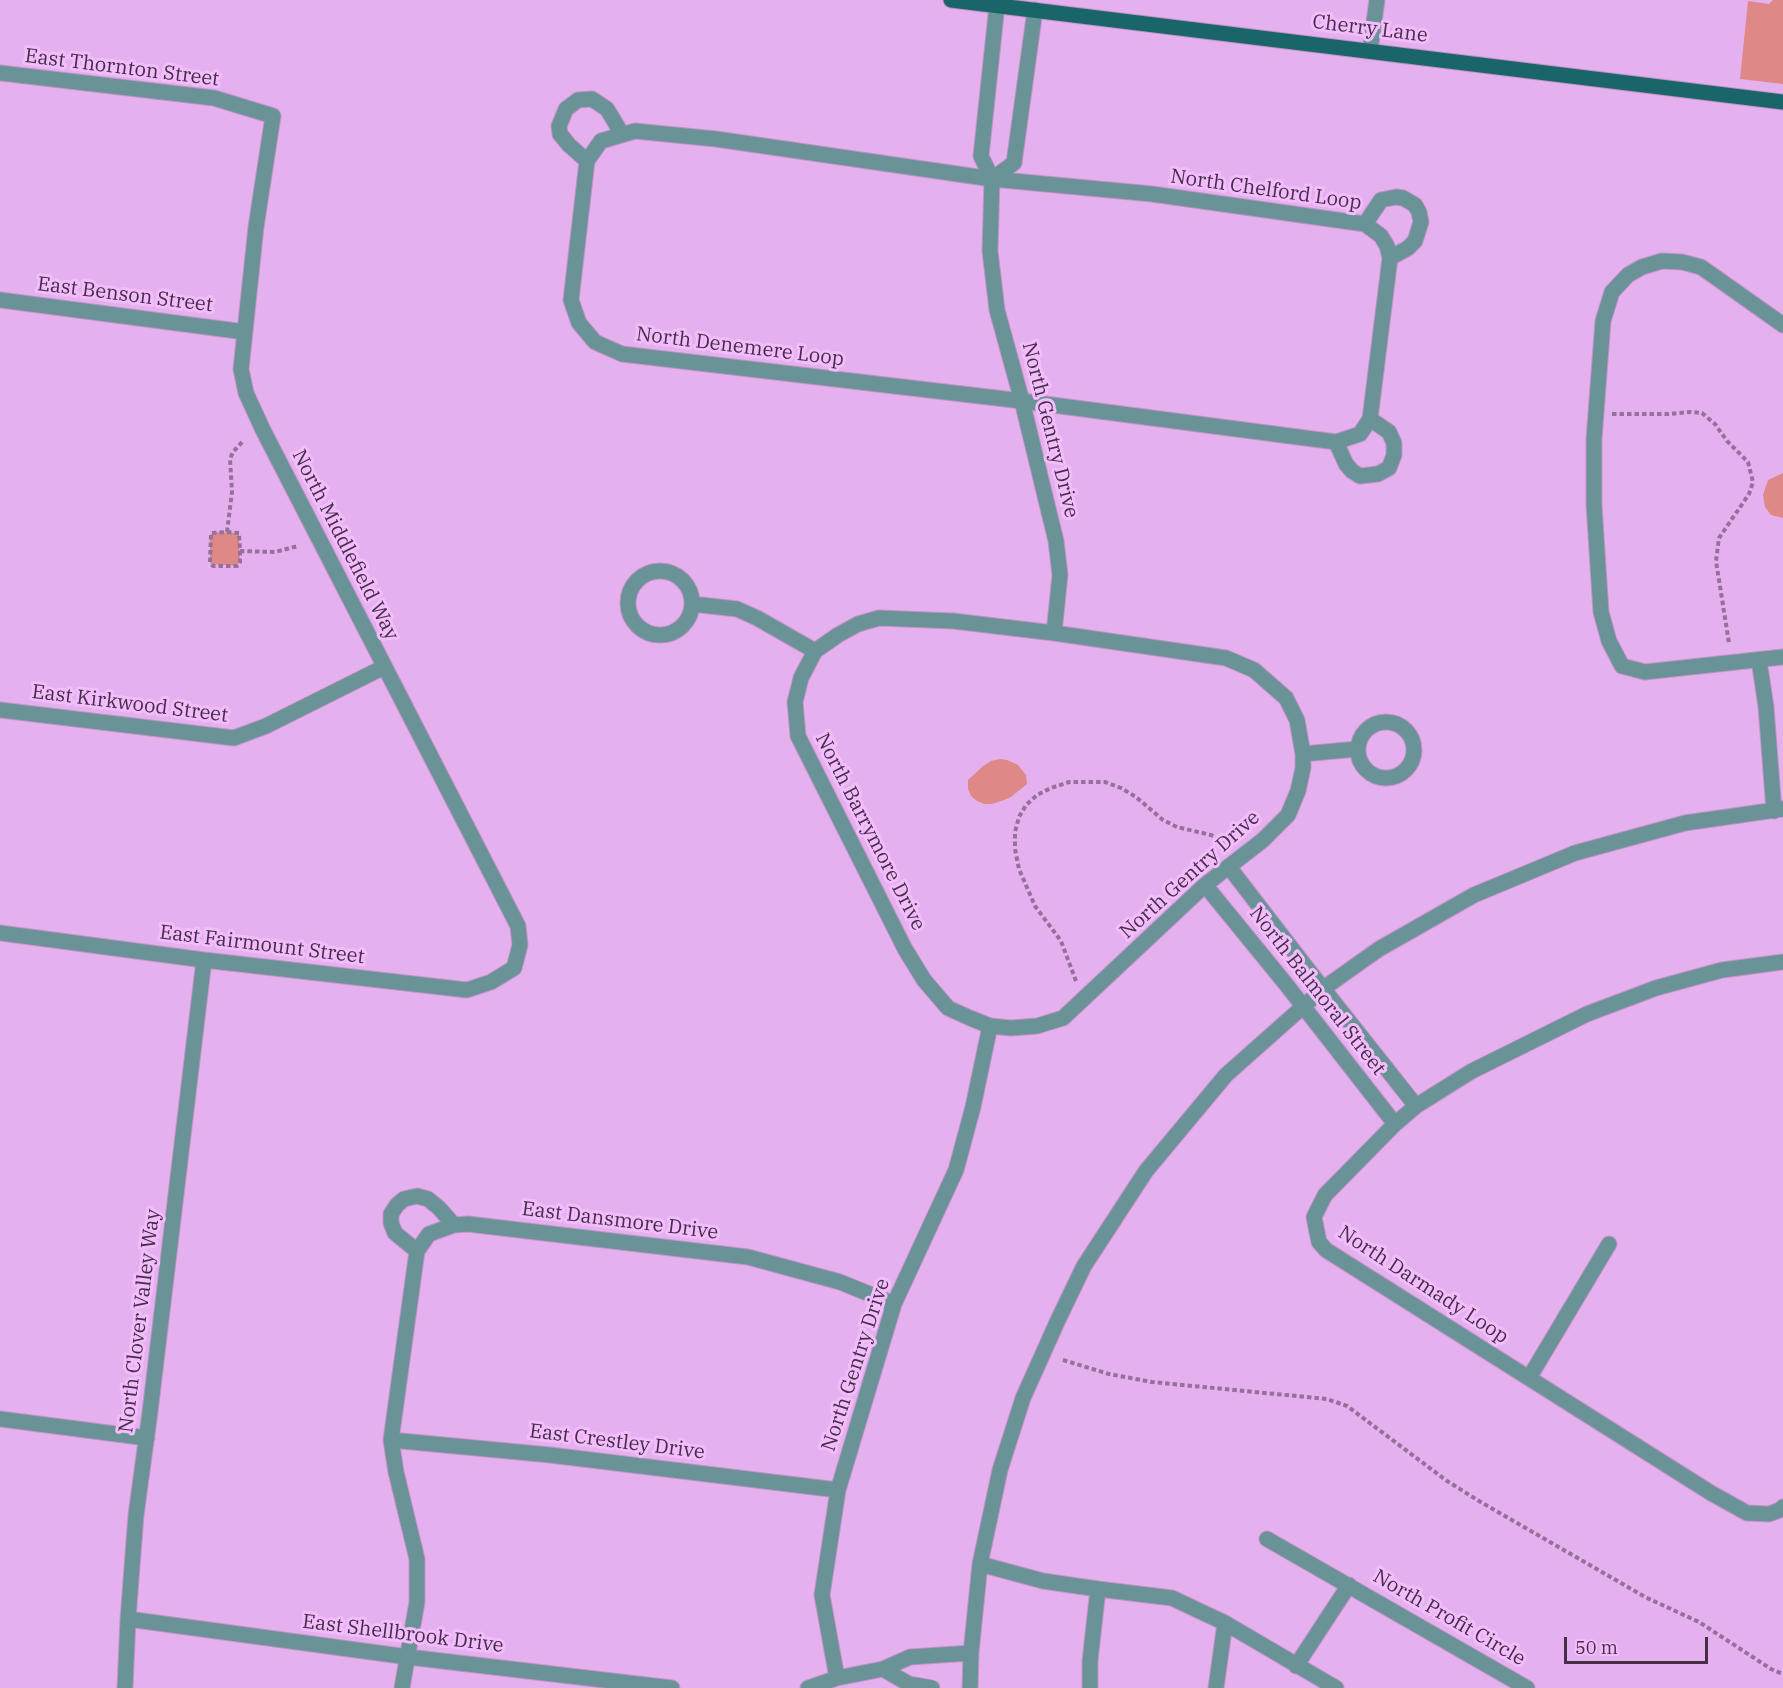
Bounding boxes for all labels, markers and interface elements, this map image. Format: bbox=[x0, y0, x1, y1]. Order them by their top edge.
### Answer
street label: Cherry Lane bbox=[1311, 10, 1429, 48]
street label: East Thornton Street bbox=[24, 44, 220, 92]
street label: North Chelford Loop bbox=[1169, 165, 1363, 215]
street label: East Benson Street bbox=[36, 272, 214, 318]
street label: North Denemere Loop bbox=[635, 322, 845, 372]
street label: North Gentry Drive bbox=[1017, 340, 1083, 520]
street label: North Middlefield Way bbox=[287, 446, 403, 644]
street label: East Kirkwood Street bbox=[31, 680, 229, 728]
street label: North Barrymore Drive bbox=[810, 729, 930, 935]
street label: North Gentry Drive bbox=[1115, 806, 1265, 944]
street label: North Balmoral Street bbox=[1244, 902, 1390, 1080]
street label: East Fairmount Street bbox=[158, 921, 366, 969]
street label: East Dansmore Drive bbox=[520, 1197, 720, 1245]
street label: North Clover Valley Way bbox=[114, 1208, 166, 1434]
street label: North Darmady Loop bbox=[1333, 1221, 1513, 1349]
street label: North Gentry Drive bbox=[817, 1276, 895, 1454]
street label: East Crestley Drive bbox=[528, 1419, 706, 1465]
street label: North Profit Circle bbox=[1369, 1565, 1529, 1671]
street label: East Shellbrook Drive bbox=[301, 1610, 505, 1658]
scale bar bbox=[1567, 1625, 1711, 1663]
text: 50 m bbox=[1575, 1636, 1618, 1659]

